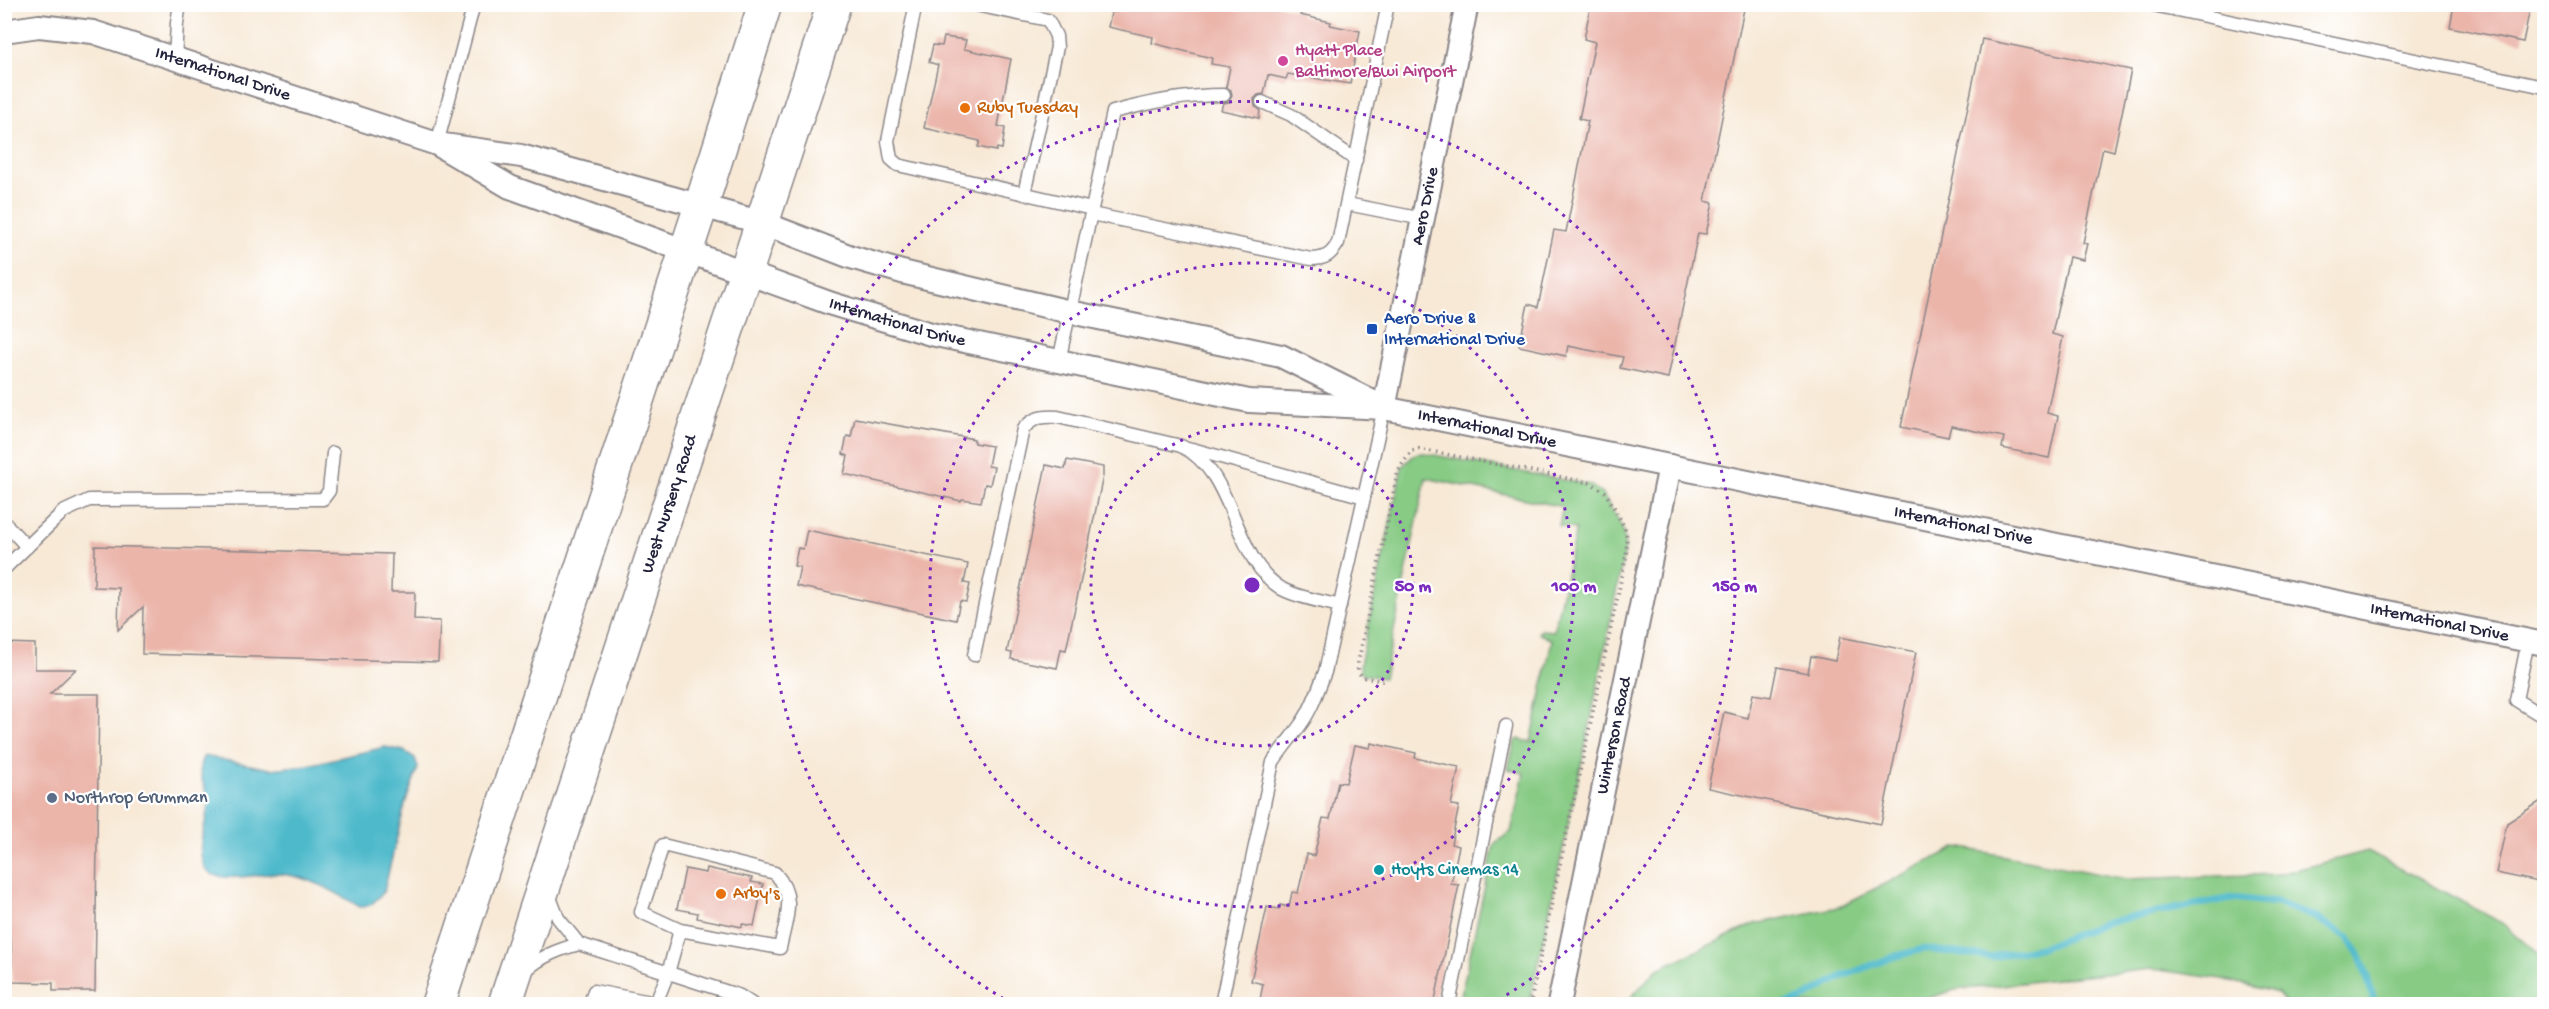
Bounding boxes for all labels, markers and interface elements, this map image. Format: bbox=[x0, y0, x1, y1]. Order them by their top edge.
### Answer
place label: Hyatt Place Baltimore/Bwi Airport bbox=[1294, 41, 1457, 83]
street label: International Drive bbox=[152, 42, 294, 106]
marker: Hyatt Place Baltimore/Bwi Airport bbox=[1276, 54, 1290, 68]
place label: Ruby Tuesday bbox=[977, 98, 1078, 119]
marker: Ruby Tuesday bbox=[958, 101, 972, 115]
street label: Aero Drive bbox=[1407, 165, 1444, 247]
street label: International Drive bbox=[826, 293, 968, 352]
place label: Aero Drive & International Drive bbox=[1384, 309, 1526, 351]
marker: Aero Drive & International Drive bbox=[1365, 322, 1379, 336]
street label: International Drive bbox=[1416, 405, 1559, 453]
street label: West Nursery Road bbox=[637, 431, 702, 576]
street label: International Drive bbox=[1892, 501, 2035, 550]
centre of rings bbox=[1242, 575, 1262, 595]
text: 50 m bbox=[1395, 577, 1432, 598]
text: 100 m bbox=[1551, 577, 1597, 598]
text: 150 m bbox=[1712, 577, 1757, 598]
street label: International Drive bbox=[2368, 598, 2511, 647]
street label: Winterson Road bbox=[1592, 674, 1637, 796]
place label: Northrop Grumman bbox=[64, 788, 208, 809]
marker: Northrop Grumman bbox=[45, 791, 59, 805]
place label: Hoyts Cinemas 14 bbox=[1391, 860, 1519, 881]
marker: Hoyts Cinemas 14 bbox=[1372, 863, 1386, 877]
place label: Arby's bbox=[733, 884, 781, 905]
marker: Arby's bbox=[714, 887, 728, 901]

